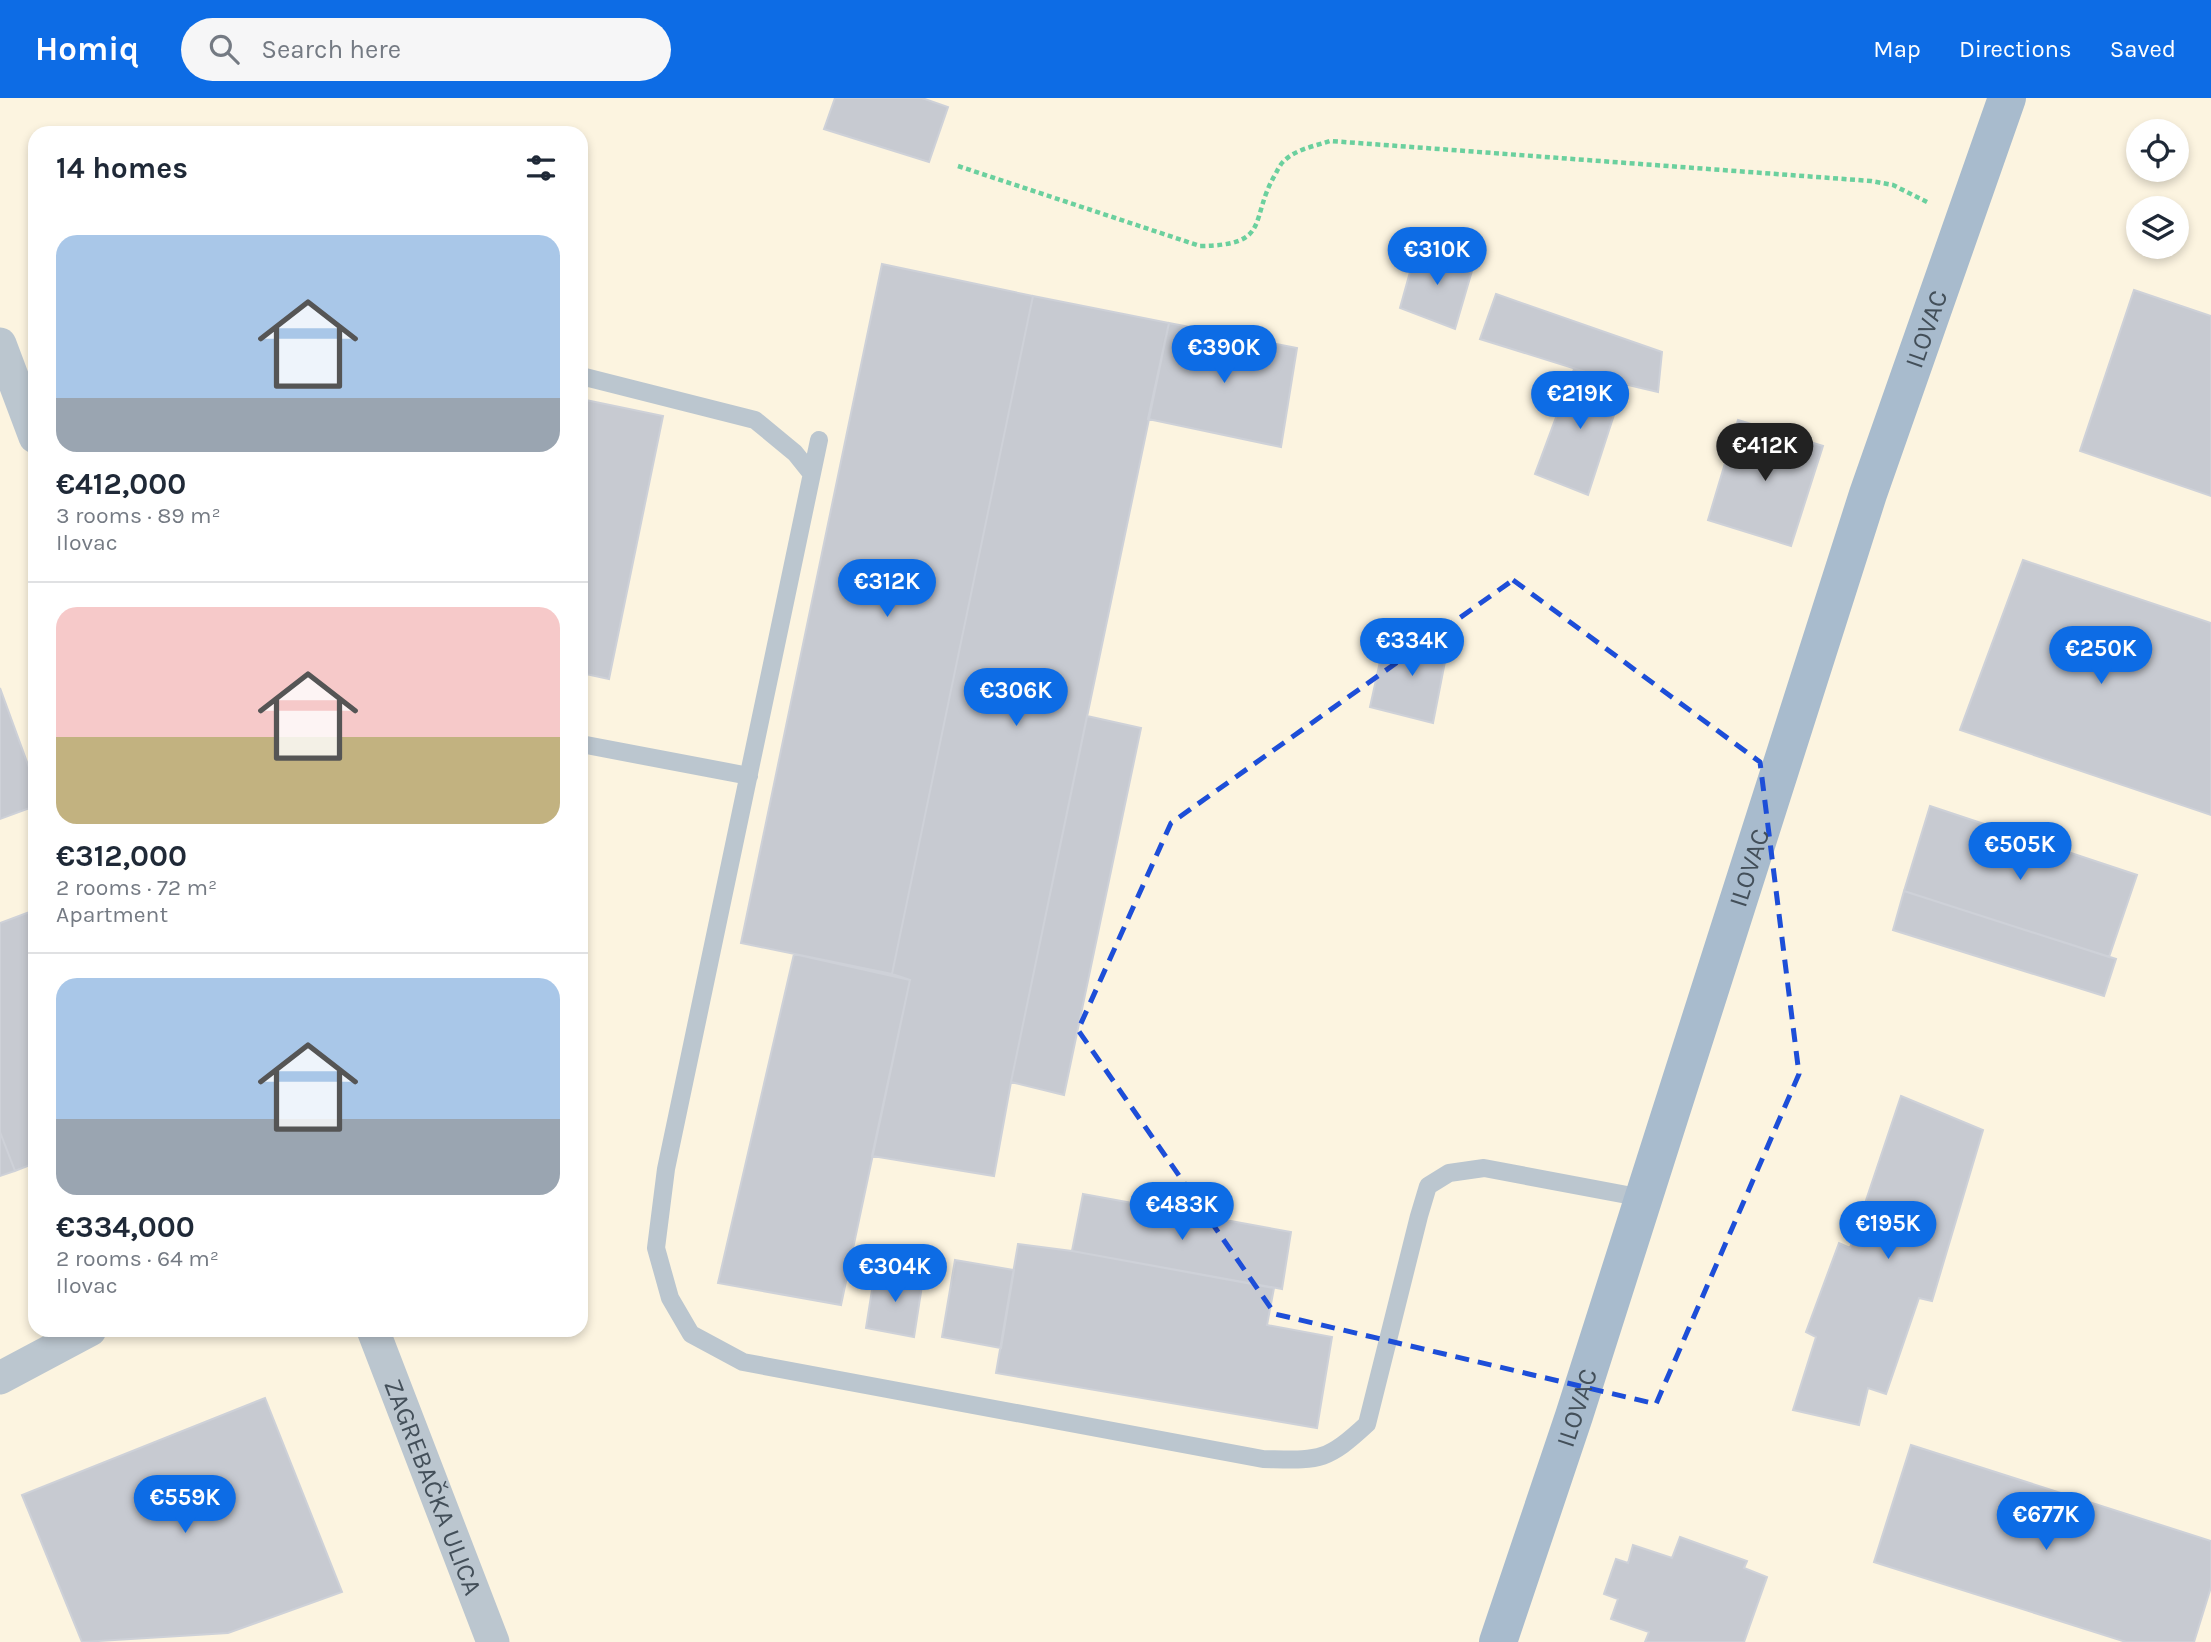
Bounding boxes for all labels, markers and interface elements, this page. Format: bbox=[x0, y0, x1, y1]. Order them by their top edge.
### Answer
search box bbox=[181, 18, 671, 81]
text: Homiq bbox=[35, 30, 139, 68]
icon: search bbox=[205, 30, 243, 68]
text: Search here bbox=[261, 34, 401, 65]
text: Map bbox=[1873, 35, 1921, 63]
text: Directions bbox=[1959, 35, 2072, 63]
text: Saved bbox=[2110, 35, 2176, 63]
map controls bbox=[2126, 119, 2189, 259]
button: locate bbox=[2126, 119, 2189, 182]
icon: filters bbox=[522, 149, 560, 187]
text: 14 homes bbox=[56, 150, 188, 186]
button: layers bbox=[2126, 196, 2189, 259]
pin: €310K bbox=[1388, 228, 1486, 287]
text: €310K bbox=[1404, 236, 1470, 263]
icon: home bbox=[245, 281, 371, 407]
street label: ILOVAC bbox=[1898, 286, 1954, 372]
pin: €390K bbox=[1175, 326, 1273, 385]
text: €390K bbox=[1188, 334, 1260, 361]
pin: €219K bbox=[1531, 372, 1629, 431]
text: €219K bbox=[1547, 380, 1613, 407]
pin: €412K bbox=[1716, 424, 1814, 483]
text: €412K bbox=[1732, 432, 1798, 459]
text: €412,000 bbox=[56, 466, 186, 502]
text: 3 rooms · 89 m² bbox=[56, 502, 221, 529]
text: Ilovac bbox=[56, 529, 118, 556]
pin: €312K bbox=[838, 560, 936, 619]
text: €312K bbox=[854, 568, 920, 595]
pin: €334K bbox=[1363, 618, 1461, 678]
pin: €250K bbox=[2052, 626, 2150, 686]
text: €334K bbox=[1376, 627, 1448, 654]
text: €250K bbox=[2065, 635, 2137, 662]
icon: home bbox=[245, 653, 371, 779]
pin: €306K bbox=[967, 668, 1065, 728]
text: €306K bbox=[980, 677, 1052, 704]
pin: €505K bbox=[1971, 822, 2069, 882]
street label: ILOVAC bbox=[1722, 825, 1776, 911]
text: €505K bbox=[1985, 831, 2055, 858]
text: €312,000 bbox=[56, 838, 187, 874]
text: 2 rooms · 72 m² bbox=[56, 874, 217, 901]
text: Apartment bbox=[56, 901, 168, 928]
icon: home bbox=[245, 1024, 371, 1150]
pin: €483K bbox=[1133, 1182, 1231, 1242]
text: €483K bbox=[1146, 1191, 1218, 1218]
pin: €195K bbox=[1839, 1202, 1937, 1261]
text: €334,000 bbox=[56, 1209, 195, 1245]
text: €195K bbox=[1855, 1210, 1921, 1237]
pin: €304K bbox=[846, 1244, 944, 1304]
text: 2 rooms · 64 m² bbox=[56, 1245, 219, 1272]
text: €304K bbox=[859, 1253, 931, 1280]
text: Ilovac bbox=[56, 1272, 118, 1299]
street label: ILOVAC bbox=[1550, 1365, 1604, 1451]
street label: ZAGREBAČKA ULICA bbox=[377, 1375, 488, 1599]
pin: €559K bbox=[136, 1476, 234, 1535]
text: €559K bbox=[150, 1484, 220, 1511]
pin: €677K bbox=[1997, 1492, 2095, 1552]
text: €677K bbox=[2013, 1501, 2079, 1528]

